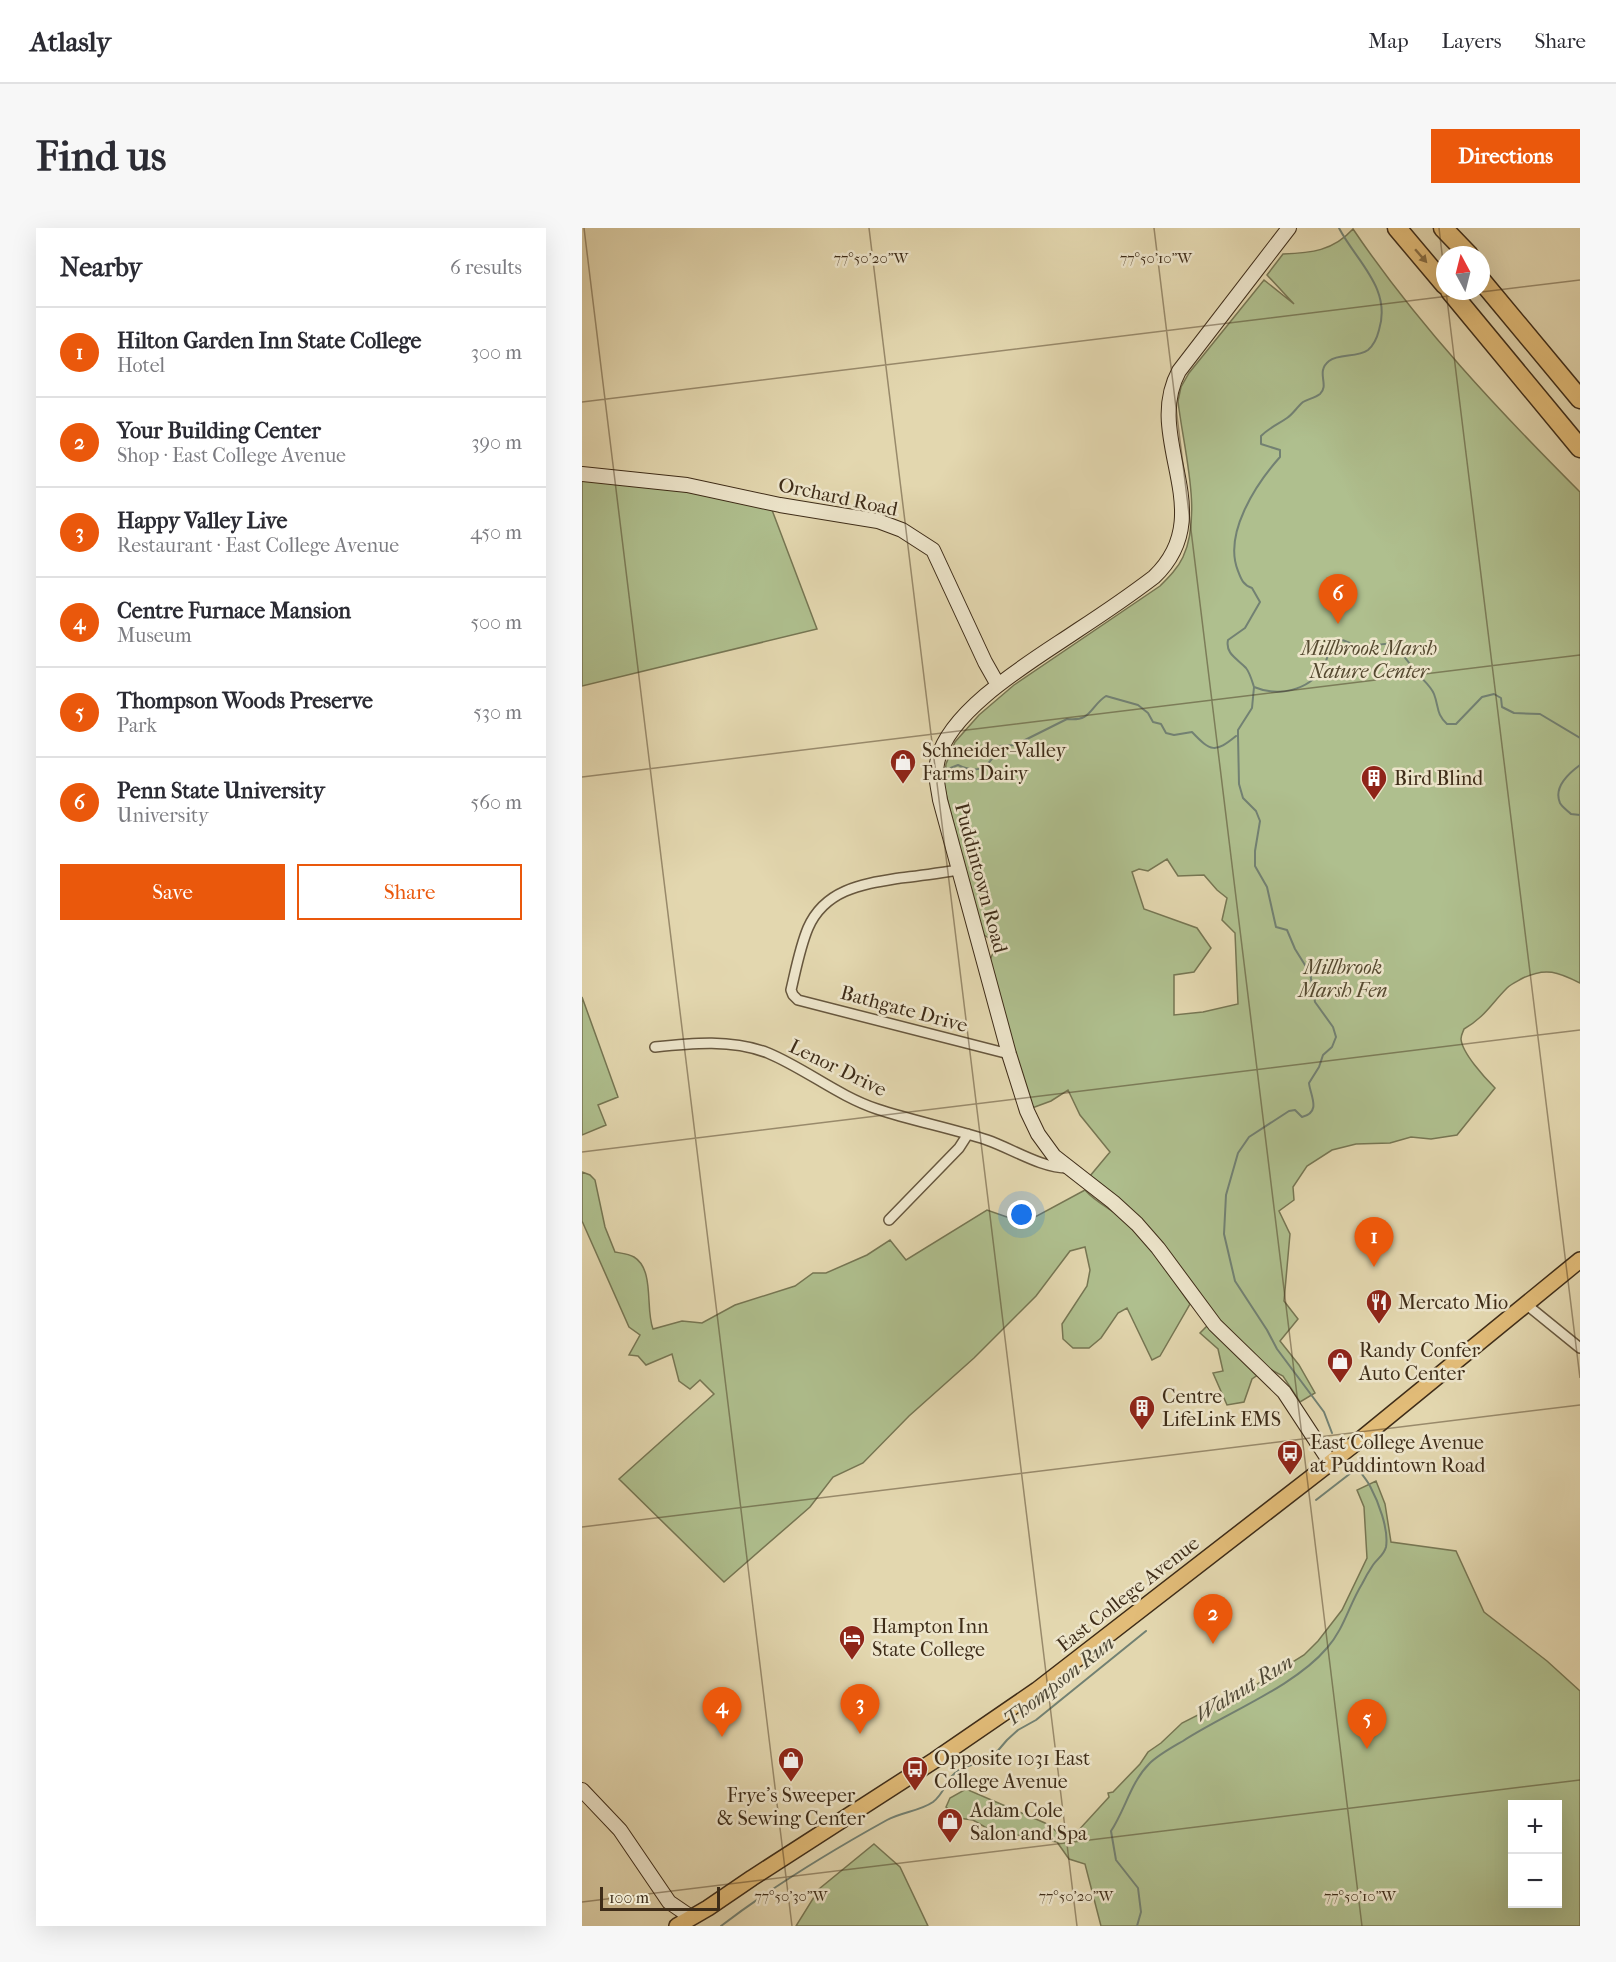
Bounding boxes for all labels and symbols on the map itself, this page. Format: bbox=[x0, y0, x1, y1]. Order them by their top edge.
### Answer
north arrow bbox=[1436, 246, 1490, 300]
one-way arrow bbox=[1414, 248, 1427, 263]
text: 77°50'20"W bbox=[834, 249, 909, 267]
text: 77°50'10"W bbox=[1120, 249, 1193, 267]
street label: Orchard Road bbox=[776, 473, 901, 521]
pin: 6 bbox=[1318, 574, 1358, 624]
park label: Millbrook Marsh Nature Center bbox=[1299, 637, 1437, 683]
place label: Schneider-Valley Farms Dairy bbox=[922, 739, 1067, 785]
shop icon: Schneider-Valley Farms Dairy bbox=[888, 747, 918, 785]
building icon: Bird Blind bbox=[1359, 763, 1389, 801]
place label: Bird Blind bbox=[1394, 767, 1484, 790]
street label: Puddintown Road bbox=[950, 800, 1012, 957]
park label: Millbrook Marsh Fen bbox=[1297, 956, 1387, 1002]
street label: Bathgate Drive bbox=[838, 981, 970, 1037]
street label: Lenor Drive bbox=[786, 1035, 890, 1101]
your location bbox=[1007, 1200, 1036, 1229]
pin: 1 bbox=[1354, 1218, 1394, 1267]
restaurant icon: Mercato Mio bbox=[1364, 1287, 1394, 1325]
place label: Mercato Mio bbox=[1398, 1291, 1508, 1314]
place label: Randy Confer Auto Center bbox=[1358, 1339, 1480, 1385]
shop icon: Randy Confer Auto Center bbox=[1325, 1346, 1355, 1384]
place label: Centre LifeLink EMS bbox=[1162, 1385, 1281, 1431]
building icon: Centre LifeLink EMS bbox=[1127, 1393, 1157, 1431]
place label: East College Avenue at Puddintown Road bbox=[1310, 1431, 1486, 1477]
bus stop icon: East College Avenue at Puddintown Road bbox=[1275, 1438, 1305, 1476]
street label: East College Avenue bbox=[1052, 1531, 1204, 1657]
pin: 2 bbox=[1194, 1594, 1232, 1644]
place label: Hampton Inn State College bbox=[872, 1615, 989, 1661]
hotel icon: Hampton Inn State College bbox=[837, 1623, 867, 1661]
water label: Thompson Run bbox=[999, 1630, 1119, 1732]
water label: Walnut Run bbox=[1191, 1649, 1297, 1727]
pin: 3 bbox=[840, 1684, 880, 1734]
pin: 4 bbox=[702, 1688, 742, 1737]
pin: 5 bbox=[1348, 1700, 1386, 1749]
shop icon: Frye's Sweeper & Sewing Center bbox=[776, 1745, 806, 1783]
place label: Opposite 1031 East College Avenue bbox=[934, 1747, 1090, 1793]
bus stop icon: Opposite 1031 East College Avenue bbox=[900, 1754, 930, 1792]
place label: Frye's Sweeper & Sewing Center bbox=[717, 1784, 866, 1830]
place label: Adam Cole Salon and Spa bbox=[969, 1799, 1088, 1845]
shop icon: Adam Cole Salon and Spa bbox=[935, 1806, 965, 1844]
scale bar bbox=[600, 1884, 720, 1912]
text: 77°50'30"W bbox=[755, 1887, 829, 1905]
text: 77°50'20"W bbox=[1039, 1887, 1114, 1905]
text: 77°50'10"W bbox=[1324, 1887, 1397, 1905]

